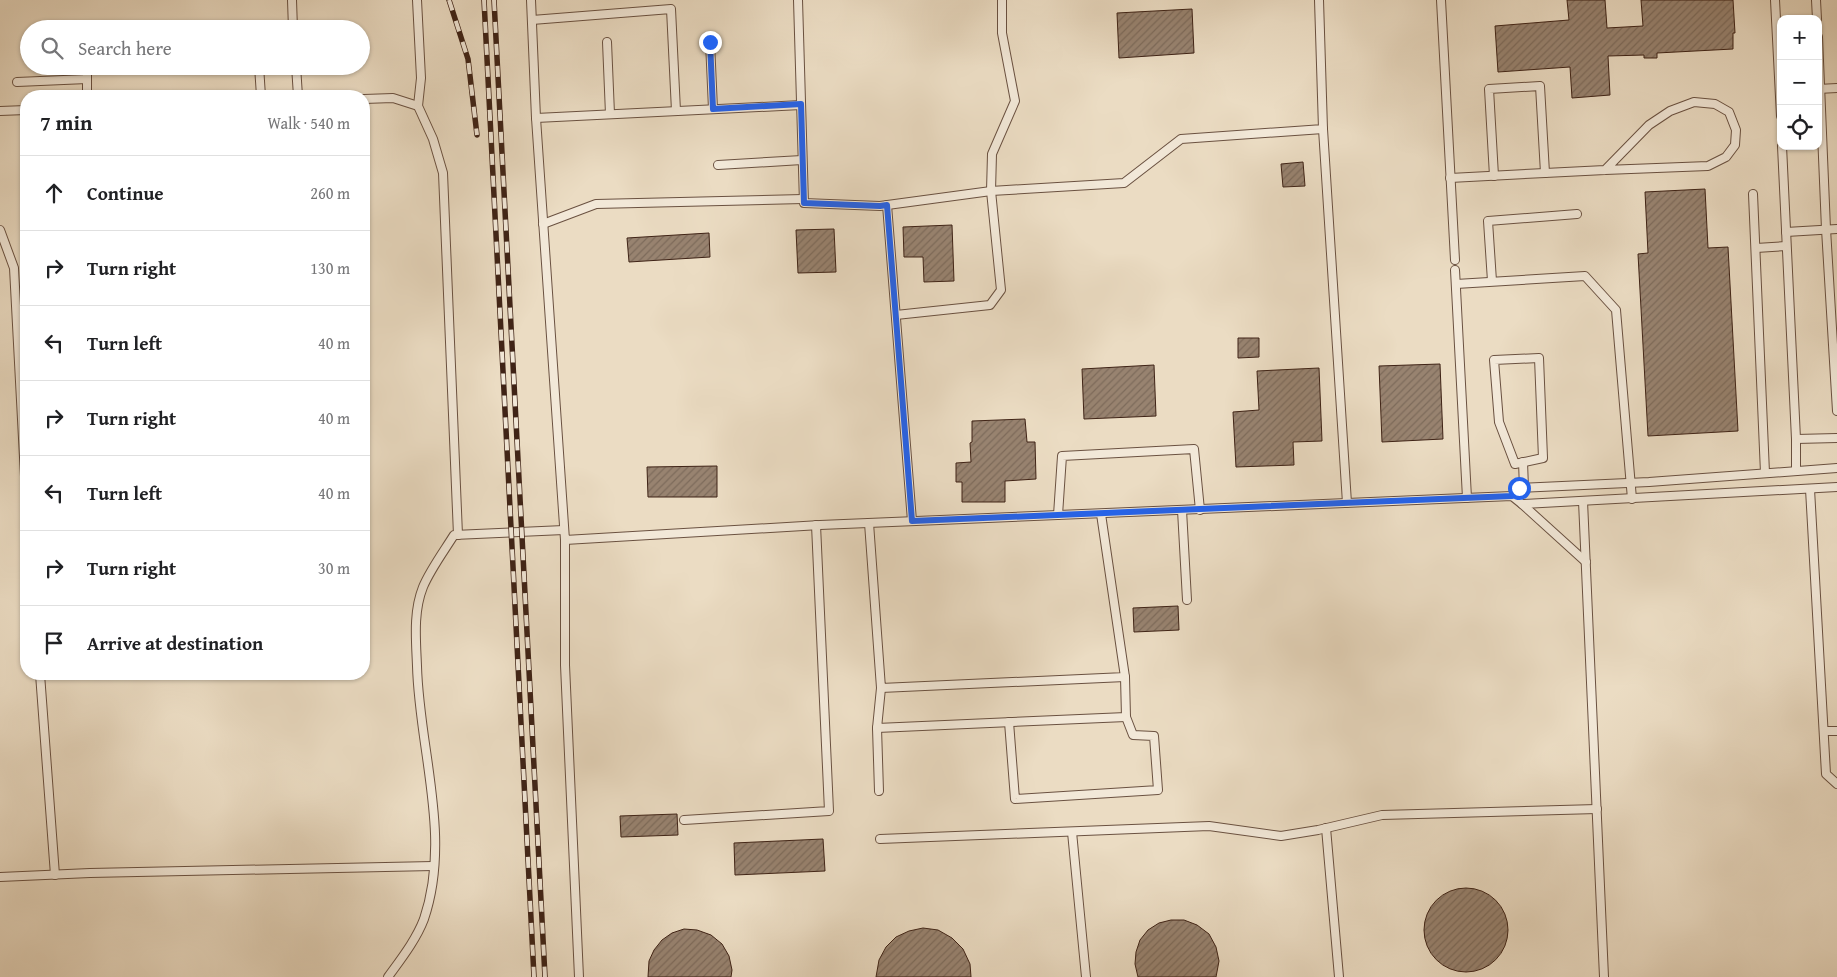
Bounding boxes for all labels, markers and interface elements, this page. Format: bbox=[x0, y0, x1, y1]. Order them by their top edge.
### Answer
map controls bbox=[1777, 15, 1822, 150]
button: + bbox=[1777, 15, 1822, 60]
search box bbox=[20, 20, 370, 75]
route end bbox=[699, 31, 722, 54]
icon: search bbox=[38, 34, 66, 62]
text: Search here bbox=[78, 34, 172, 62]
button: − bbox=[1777, 60, 1822, 105]
button: locate bbox=[1777, 105, 1822, 150]
text: 7 min bbox=[40, 107, 92, 138]
text: Walk · 540 m bbox=[267, 111, 350, 135]
icon: ahead bbox=[40, 179, 68, 207]
text: Continue bbox=[87, 179, 164, 207]
text: 260 m bbox=[310, 181, 350, 205]
icon: right bbox=[40, 254, 68, 282]
text: Turn right bbox=[87, 254, 176, 282]
text: 130 m bbox=[310, 256, 350, 280]
icon: left bbox=[40, 329, 68, 357]
text: Turn left bbox=[87, 329, 162, 357]
text: 40 m bbox=[318, 331, 350, 355]
icon: right bbox=[40, 404, 68, 432]
text: Turn right bbox=[87, 404, 176, 432]
text: 40 m bbox=[318, 406, 350, 430]
route start bbox=[1508, 477, 1531, 500]
icon: left bbox=[40, 479, 68, 507]
text: Turn left bbox=[87, 479, 162, 507]
text: 40 m bbox=[318, 481, 350, 505]
icon: right bbox=[40, 554, 68, 582]
text: Turn right bbox=[87, 554, 176, 582]
text: 30 m bbox=[318, 556, 350, 580]
icon: arrive bbox=[40, 629, 68, 657]
text: Arrive at destination bbox=[87, 629, 263, 657]

